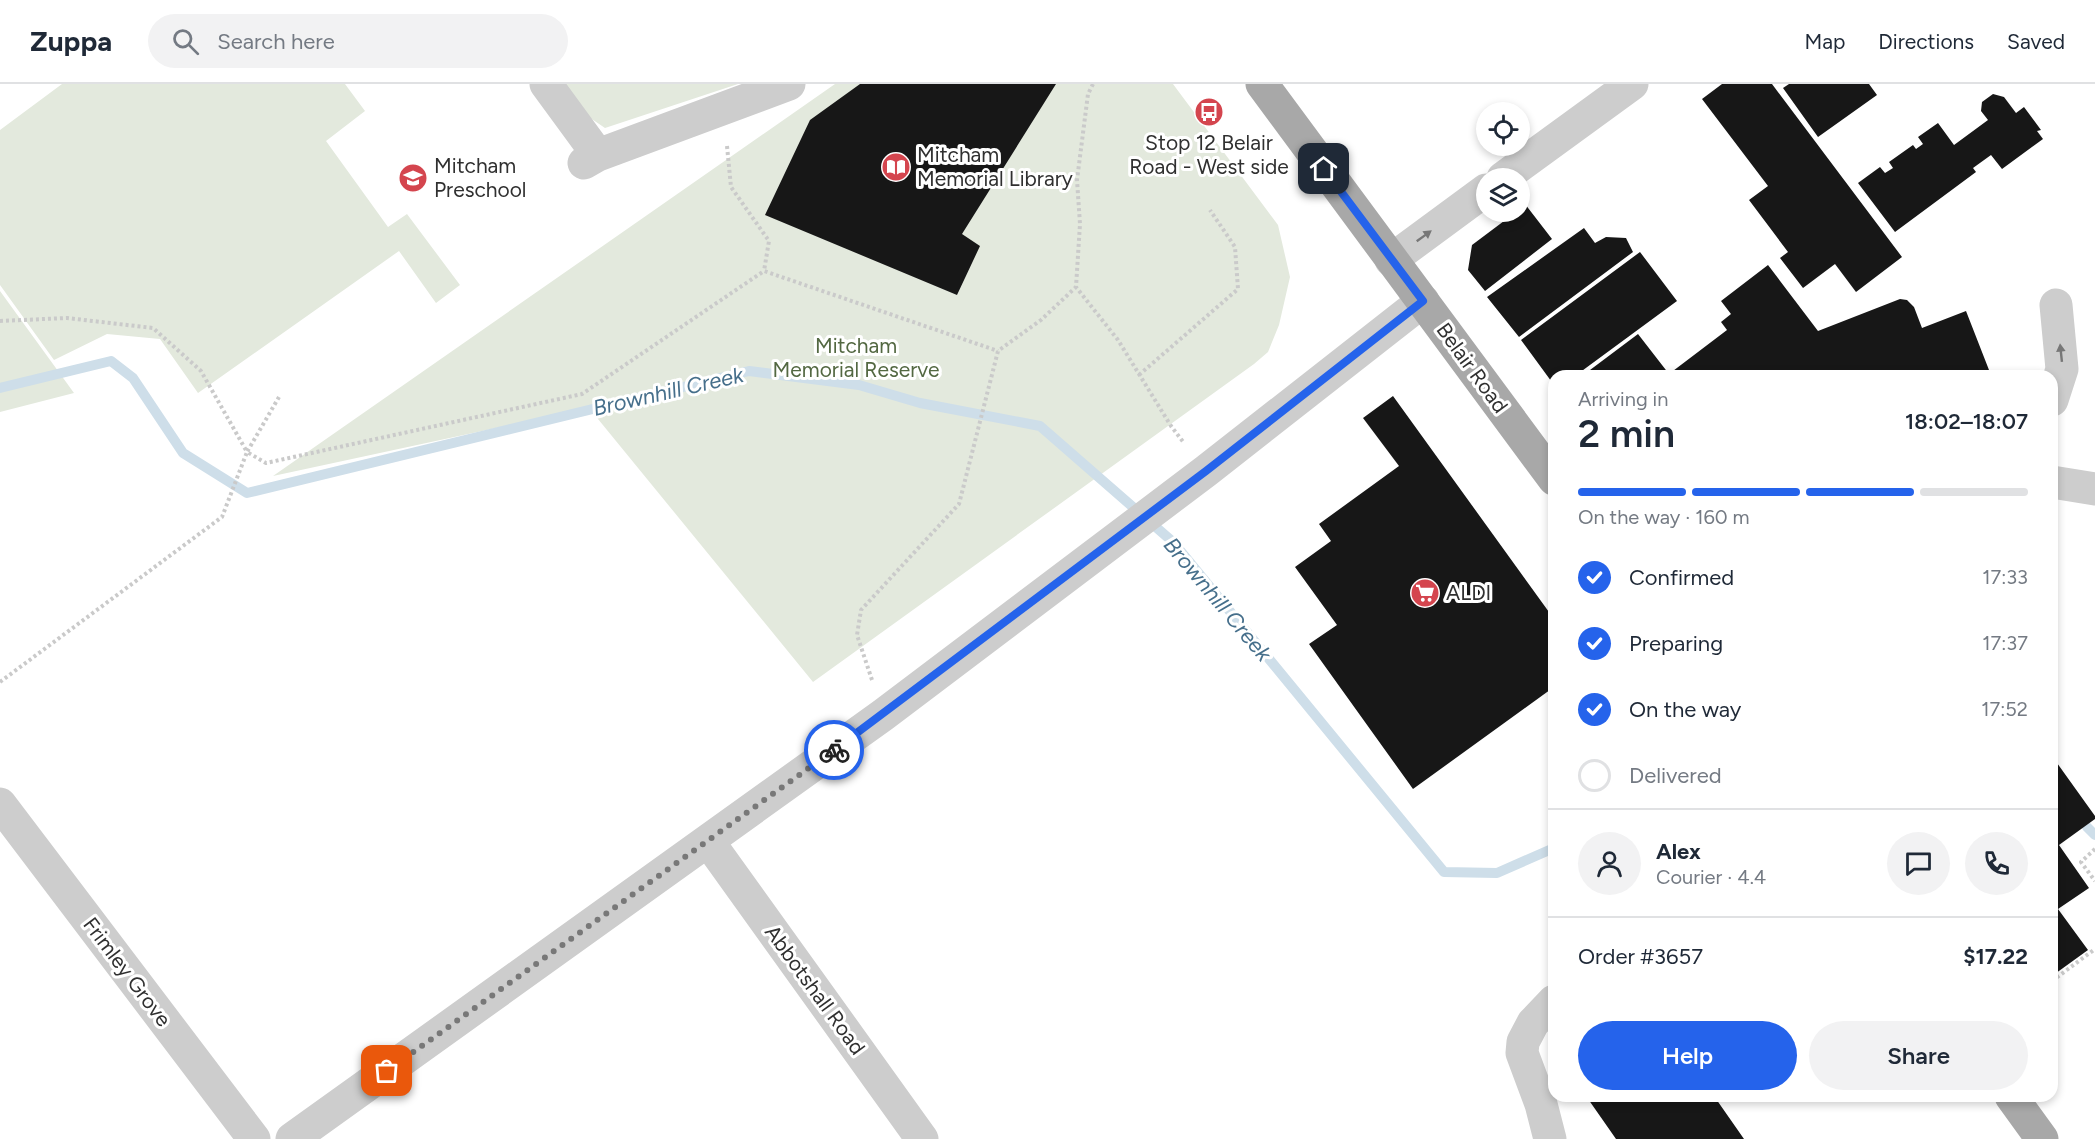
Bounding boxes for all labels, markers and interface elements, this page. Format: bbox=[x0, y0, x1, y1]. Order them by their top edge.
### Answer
search box bbox=[148, 14, 568, 68]
text: Zuppa bbox=[30, 24, 112, 58]
icon: search bbox=[169, 25, 202, 58]
text: Search here bbox=[217, 28, 335, 55]
text: Map bbox=[1804, 29, 1845, 54]
text: Directions bbox=[1878, 29, 1974, 54]
text: Saved bbox=[2007, 29, 2065, 54]
bus stop icon: Stop 12 Belair Road - West side bbox=[1193, 96, 1225, 128]
map controls bbox=[1476, 102, 1530, 222]
button: locate bbox=[1476, 102, 1530, 156]
place label: Stop 12 Belair Road - West side bbox=[1129, 130, 1289, 179]
place label: Mitcham Memorial Library bbox=[917, 142, 1073, 191]
pin bbox=[1298, 143, 1349, 194]
library icon: Mitcham Memorial Library bbox=[880, 151, 912, 183]
icon: home bbox=[1307, 152, 1340, 185]
place label: Mitcham Preschool bbox=[434, 153, 526, 202]
school or university icon: Mitcham Preschool bbox=[397, 162, 429, 194]
button: layers bbox=[1476, 168, 1530, 222]
one-way arrow bbox=[1417, 230, 1432, 242]
street label: Belair Road bbox=[1431, 318, 1513, 418]
park label: Mitcham Memorial Reserve bbox=[773, 333, 939, 382]
one-way arrow bbox=[2056, 344, 2066, 363]
water label: Brownhill Creek bbox=[590, 361, 747, 422]
text: Arriving in bbox=[1578, 387, 1668, 411]
text: 18:02–18:07 bbox=[1905, 408, 2028, 435]
text: 2 min bbox=[1578, 410, 1675, 457]
text: On the way · 160 m bbox=[1578, 505, 1750, 529]
water label: Brownhill Creek bbox=[1158, 532, 1278, 668]
icon: check bbox=[1578, 561, 1611, 594]
text: Confirmed bbox=[1629, 564, 1734, 591]
text: 17:33 bbox=[1982, 565, 2028, 589]
supermarket icon: ALDI bbox=[1409, 577, 1441, 609]
place label: ALDI bbox=[1446, 580, 1491, 605]
icon: check bbox=[1578, 627, 1611, 660]
text: Preparing bbox=[1629, 630, 1723, 657]
text: 17:37 bbox=[1982, 631, 2028, 655]
icon: check bbox=[1578, 693, 1611, 726]
text: On the way bbox=[1629, 696, 1741, 723]
text: 17:52 bbox=[1981, 697, 2028, 721]
courier bbox=[804, 720, 864, 780]
icon: bike bbox=[818, 734, 851, 767]
text: Delivered bbox=[1629, 762, 1722, 789]
button: person bbox=[1578, 832, 1641, 895]
button: chat bbox=[1887, 832, 1950, 895]
button: phone bbox=[1965, 832, 2028, 895]
text: Alex bbox=[1656, 838, 1701, 865]
text: Courier · 4.4 bbox=[1656, 865, 1766, 889]
street label: Frimley Grove bbox=[78, 912, 177, 1031]
street label: Abbotshall Road bbox=[760, 920, 871, 1059]
text: Order #3657 bbox=[1578, 943, 1703, 970]
text: $17.22 bbox=[1963, 943, 2028, 970]
button: Help bbox=[1578, 1021, 1797, 1090]
button: Share bbox=[1809, 1021, 2028, 1090]
pin bbox=[361, 1045, 412, 1096]
icon: bag bbox=[370, 1054, 403, 1087]

